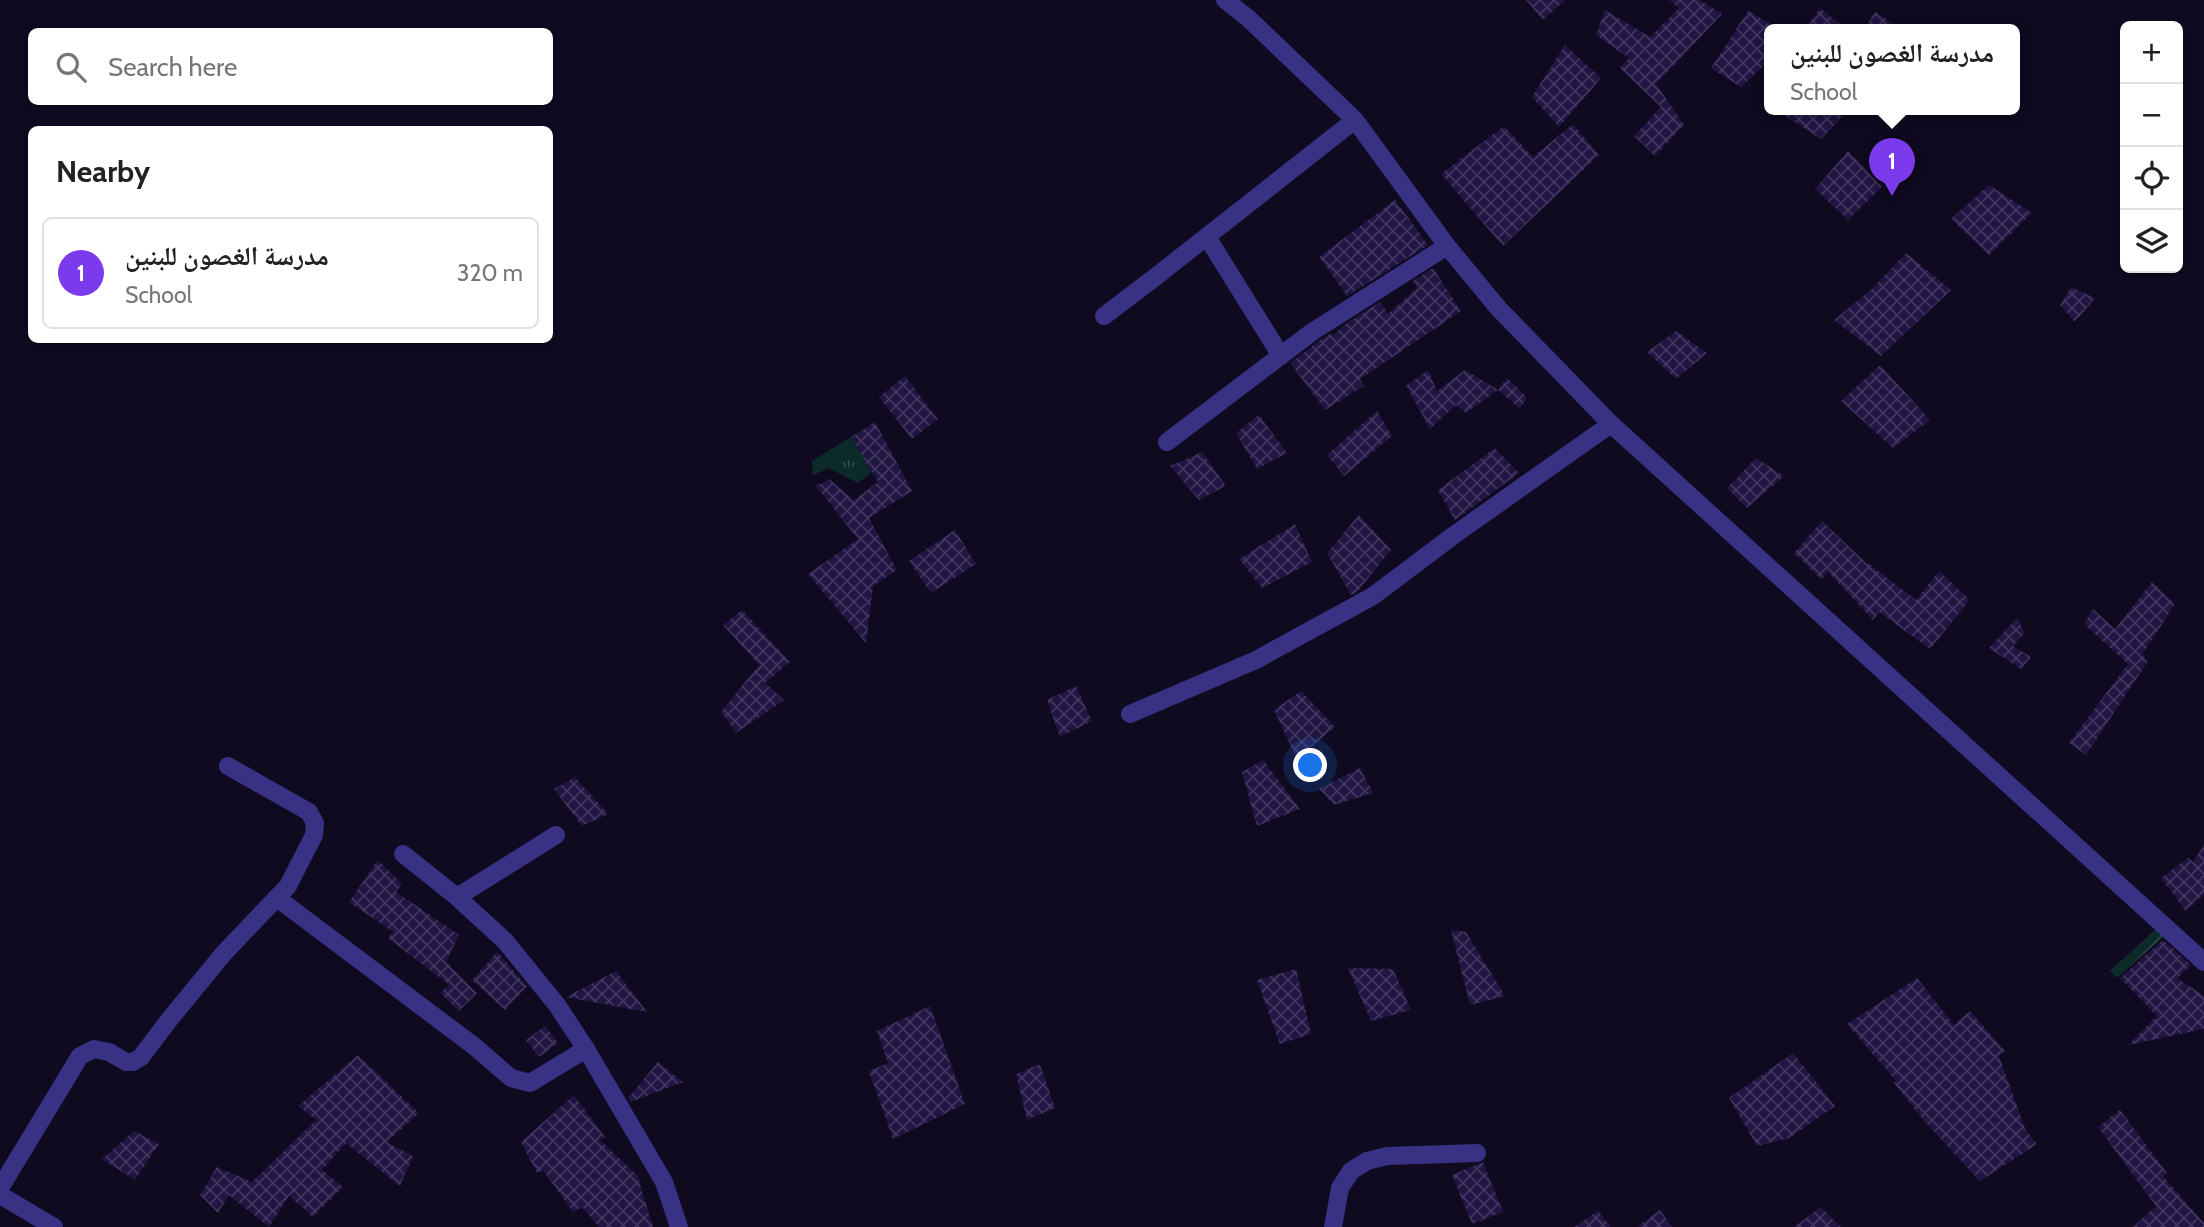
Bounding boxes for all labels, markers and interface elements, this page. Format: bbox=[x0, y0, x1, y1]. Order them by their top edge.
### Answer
map controls bbox=[2120, 21, 2183, 273]
button: + bbox=[2120, 21, 2183, 84]
popup bbox=[1764, 24, 2020, 115]
search box bbox=[28, 28, 553, 105]
text: مدرسة الغصون للبنين bbox=[1790, 37, 1994, 69]
icon: search bbox=[52, 48, 90, 86]
text: Search here bbox=[108, 51, 237, 83]
text: School bbox=[1790, 78, 1857, 106]
button: − bbox=[2120, 84, 2183, 147]
pin: 1 bbox=[1869, 138, 1915, 196]
button: locate bbox=[2120, 147, 2183, 210]
text: Nearby bbox=[56, 153, 150, 190]
button: layers bbox=[2120, 210, 2183, 273]
text: مدرسة الغصون للبنين bbox=[125, 240, 329, 272]
text: 1 bbox=[77, 259, 85, 287]
text: 320 m bbox=[457, 259, 523, 287]
text: School bbox=[125, 281, 192, 309]
your location bbox=[1293, 748, 1327, 782]

